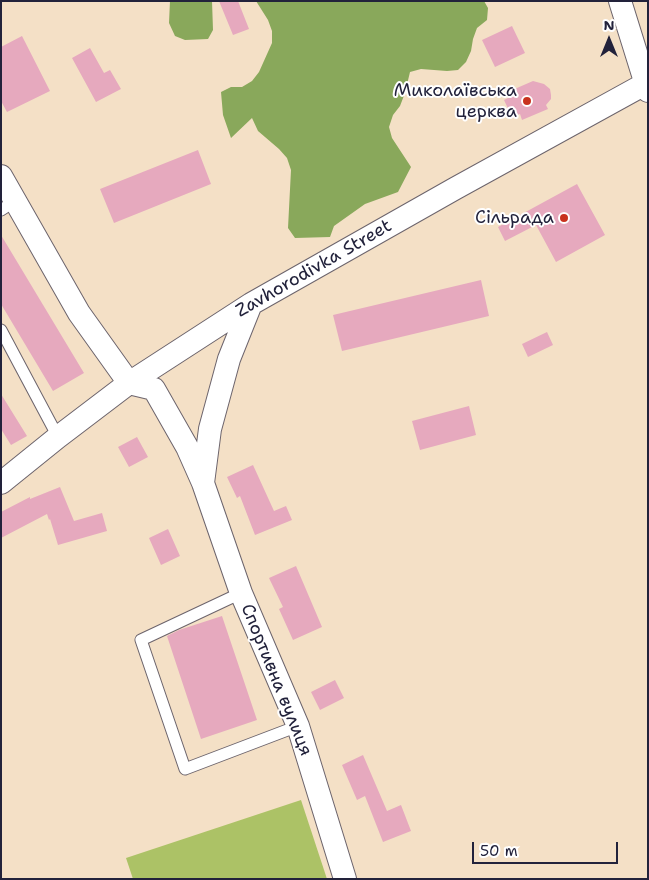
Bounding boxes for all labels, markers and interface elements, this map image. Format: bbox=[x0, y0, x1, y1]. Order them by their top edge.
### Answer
north arrow bbox=[584, 15, 634, 65]
text: N bbox=[603, 16, 615, 34]
place label: Миколаївська церква bbox=[394, 80, 517, 122]
marker: Миколаївська церква bbox=[521, 95, 533, 107]
place label: Сільрада bbox=[475, 207, 554, 229]
marker: Сільрада bbox=[558, 212, 570, 224]
street label: Zavhorodivka Street bbox=[232, 216, 396, 322]
street label: Спортивна вулиця bbox=[236, 601, 316, 759]
scale bar bbox=[474, 832, 620, 864]
text: 50 m bbox=[480, 841, 518, 861]

